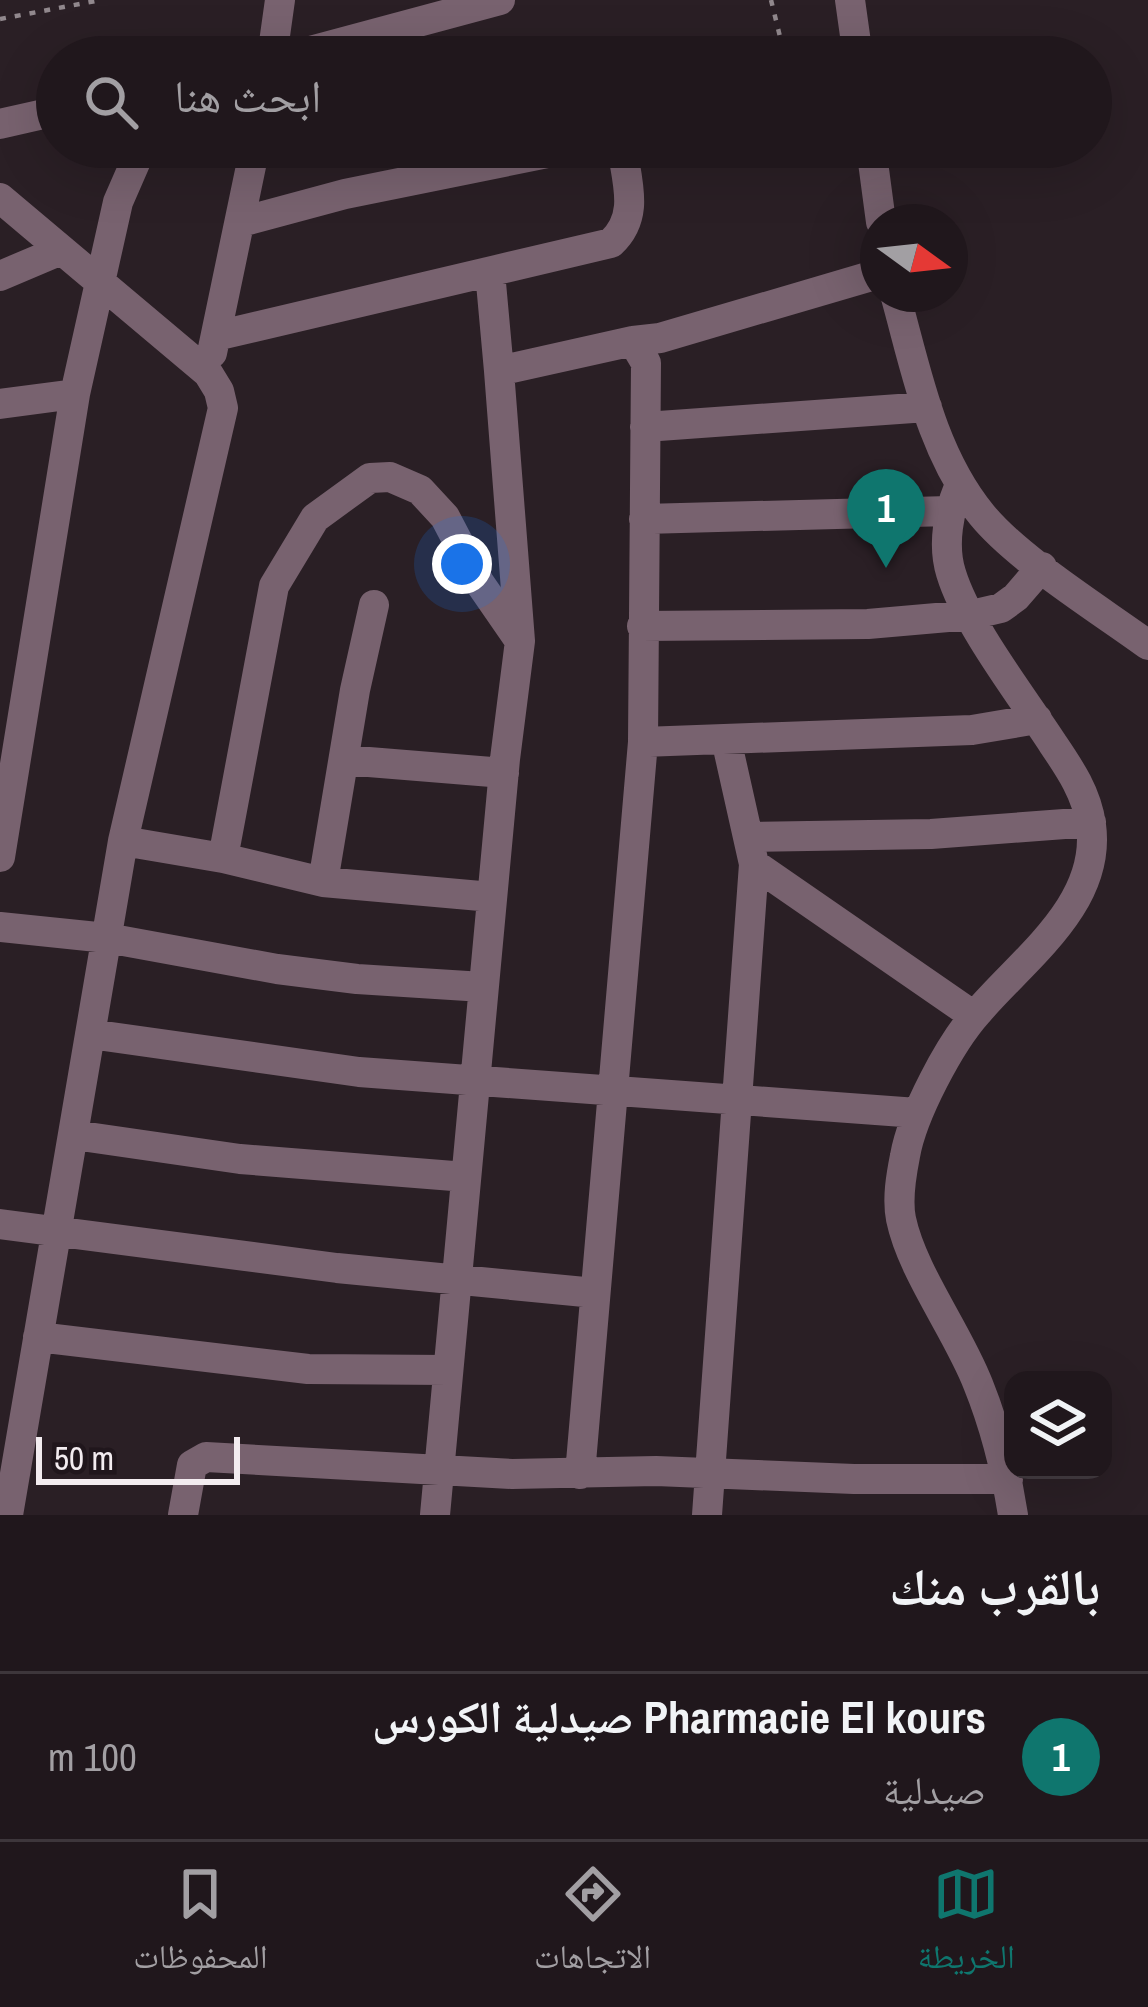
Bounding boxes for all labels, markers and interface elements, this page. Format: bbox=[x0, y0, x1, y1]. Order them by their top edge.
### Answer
search box bbox=[36, 36, 1112, 168]
text: ابحث هنا bbox=[174, 65, 321, 126]
icon: search bbox=[78, 69, 144, 135]
north arrow bbox=[860, 204, 968, 312]
pin: 1 bbox=[847, 469, 925, 568]
your location bbox=[432, 534, 492, 594]
map controls bbox=[1004, 1371, 1112, 1479]
button: layers bbox=[1004, 1371, 1112, 1479]
scale bar bbox=[36, 1431, 240, 1484]
text: 50 m bbox=[54, 1436, 114, 1480]
text: بالقرب منك bbox=[889, 1552, 1100, 1621]
text: Pharmacie El kours صيدلية الكورس bbox=[372, 1686, 986, 1747]
text: 100 m bbox=[48, 1731, 137, 1783]
text: 1 bbox=[1052, 1731, 1070, 1783]
text: صيدلية bbox=[883, 1764, 986, 1816]
tab: المحفوظات bbox=[133, 1861, 268, 1989]
tab: الاتجاهات bbox=[534, 1861, 651, 1989]
tab: الخريطة bbox=[918, 1861, 1015, 1989]

